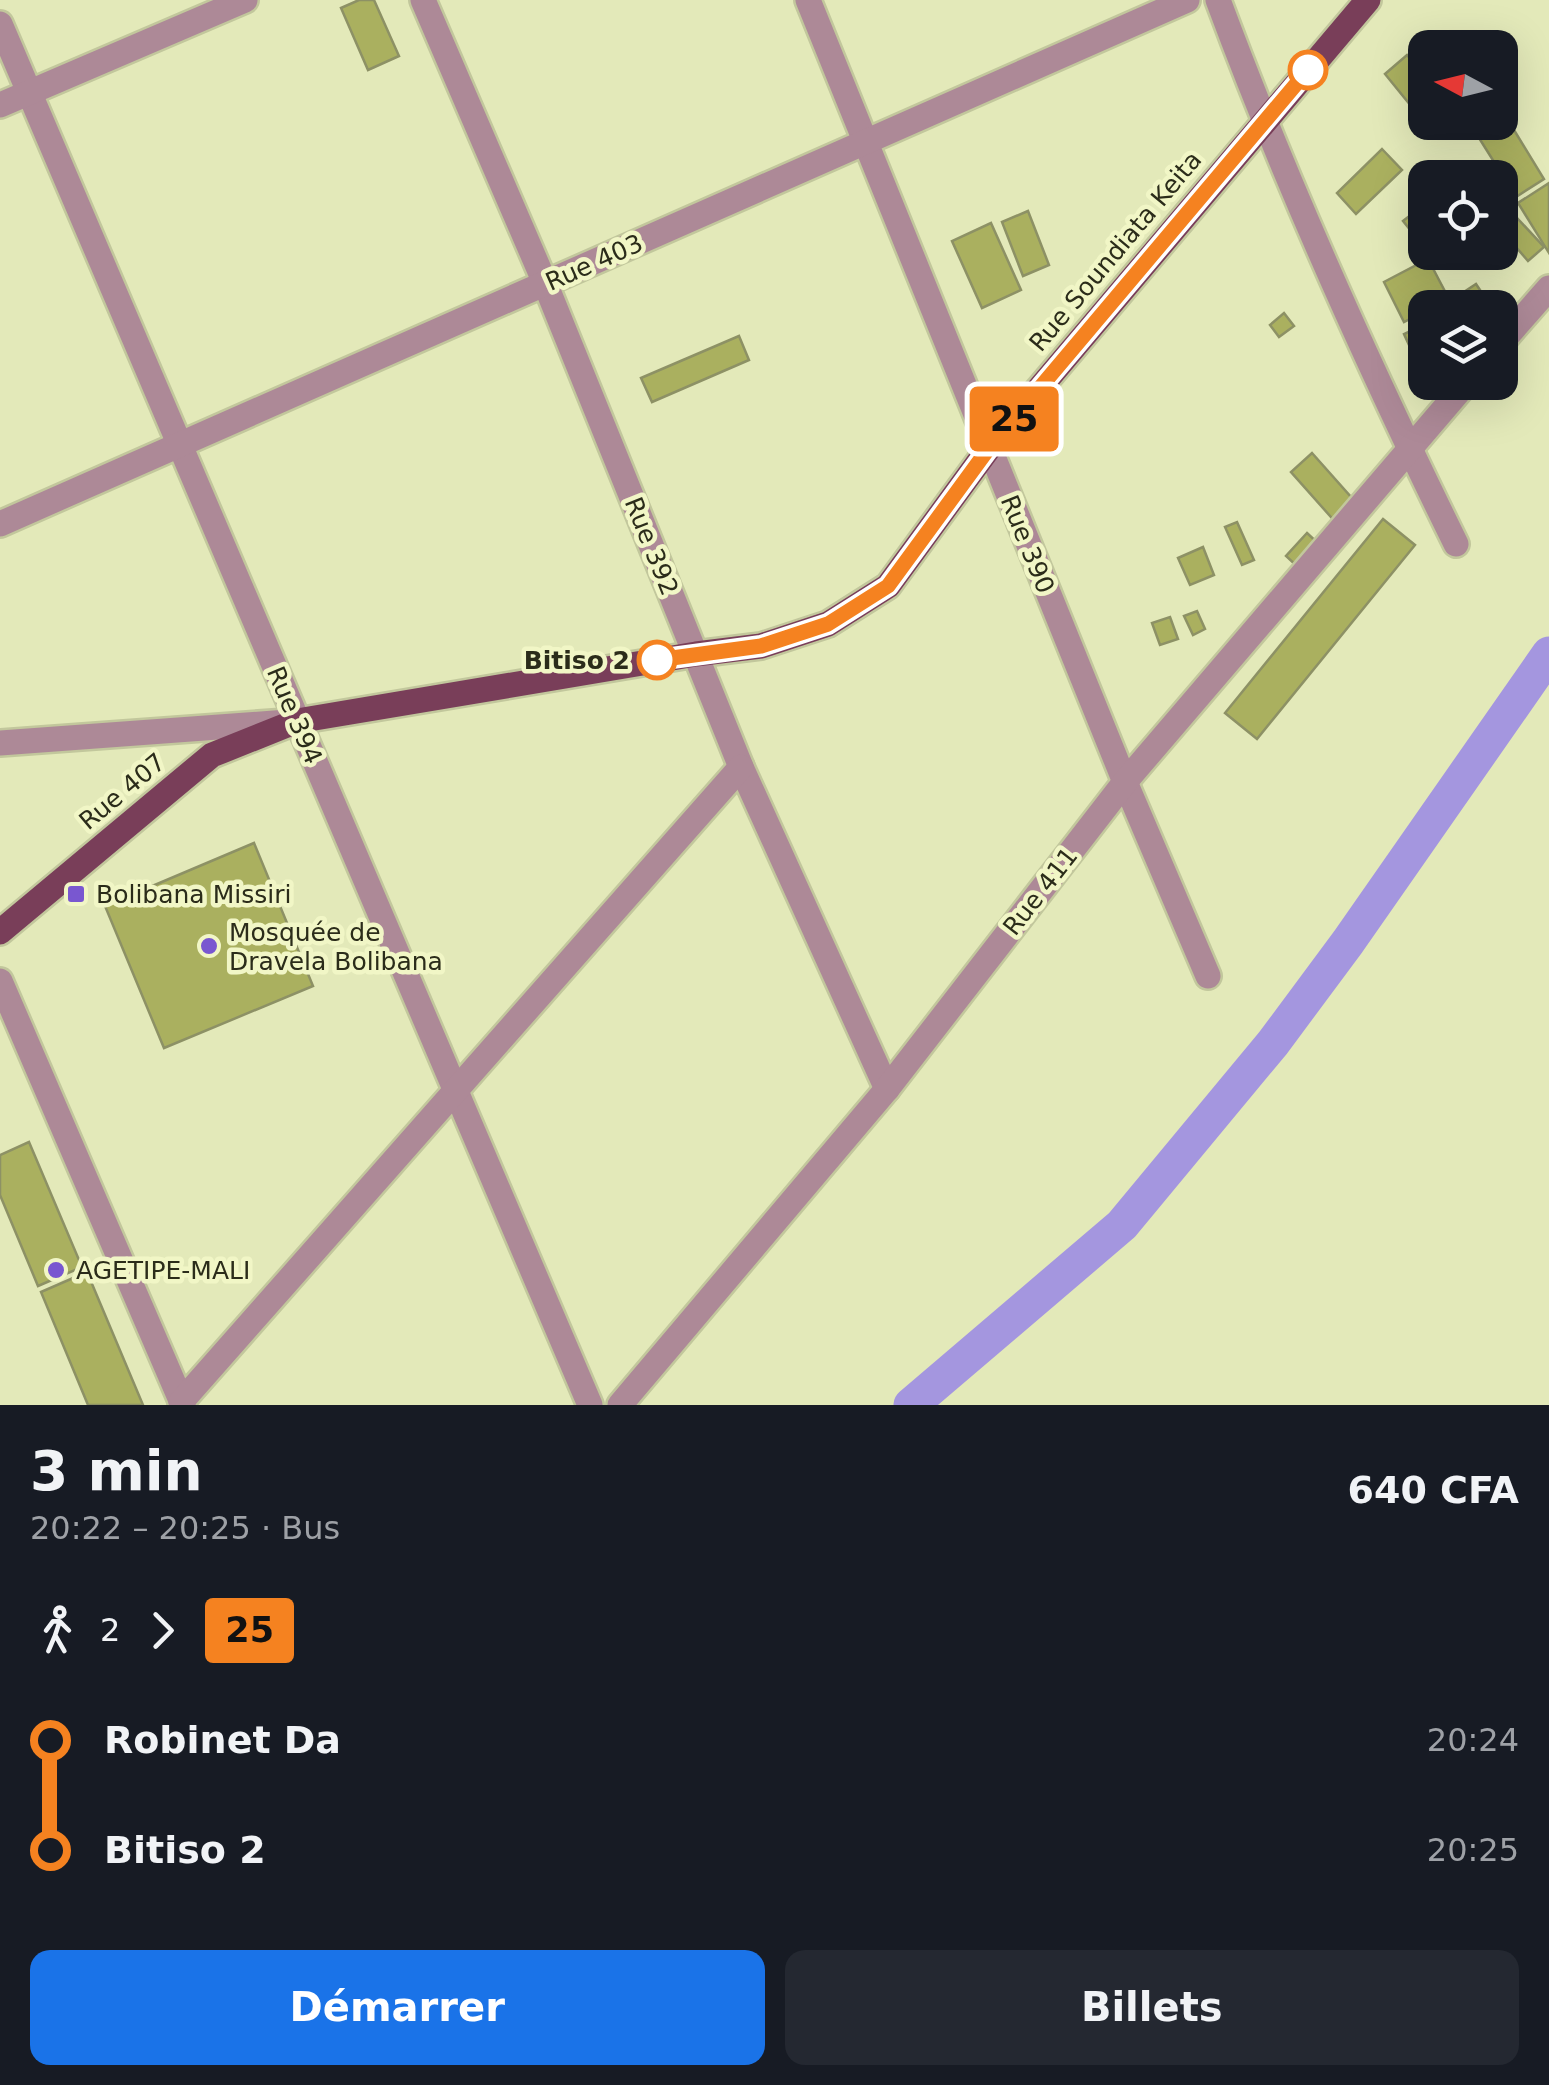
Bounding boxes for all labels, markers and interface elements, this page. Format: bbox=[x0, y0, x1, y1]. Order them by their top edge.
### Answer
north arrow bbox=[1408, 30, 1518, 140]
map controls bbox=[1408, 30, 1518, 400]
unlabelled marker bbox=[1289, 51, 1327, 89]
street label: Rue Soundiata Keita bbox=[1023, 145, 1208, 357]
button: locate bbox=[1408, 160, 1518, 270]
street label: Rue 403 bbox=[541, 228, 647, 297]
button: layers bbox=[1408, 290, 1518, 400]
line badge: 25 bbox=[969, 386, 1059, 452]
text: 25 bbox=[990, 399, 1038, 439]
street label: Rue 390 bbox=[995, 491, 1060, 597]
street label: Rue 392 bbox=[619, 493, 684, 599]
marker: Bitiso 2 bbox=[638, 641, 676, 679]
place label: Bitiso 2 bbox=[524, 646, 630, 675]
street label: Rue 394 bbox=[261, 662, 328, 768]
street label: Rue 407 bbox=[73, 747, 171, 836]
street label: Rue 411 bbox=[997, 842, 1084, 941]
place label: Bolibana Missiri bbox=[96, 880, 291, 909]
marker: Bolibana Missiri bbox=[65, 883, 87, 905]
place label: Mosquée de Dravela Bolibana bbox=[229, 918, 443, 976]
marker: Mosquée de Dravela Bolibana bbox=[198, 935, 220, 957]
place label: AGETIPE-MALI bbox=[76, 1256, 250, 1285]
marker: AGETIPE-MALI bbox=[45, 1259, 67, 1281]
text: 3 min bbox=[30, 1439, 203, 1503]
text: 640 CFA bbox=[1348, 1468, 1519, 1512]
text: 20:22 – 20:25 · Bus bbox=[30, 1509, 340, 1547]
icon: walk bbox=[30, 1603, 85, 1658]
icon: forward bbox=[135, 1603, 190, 1658]
text: 25 bbox=[225, 1610, 274, 1650]
text: 2 bbox=[100, 1611, 120, 1649]
text: Robinet Da bbox=[104, 1718, 341, 1762]
text: 20:24 bbox=[1427, 1721, 1519, 1759]
text: Bitiso 2 bbox=[104, 1828, 266, 1872]
text: 20:25 bbox=[1427, 1831, 1519, 1869]
button: Démarrer bbox=[30, 1950, 765, 2065]
button: Billets bbox=[785, 1950, 1519, 2065]

